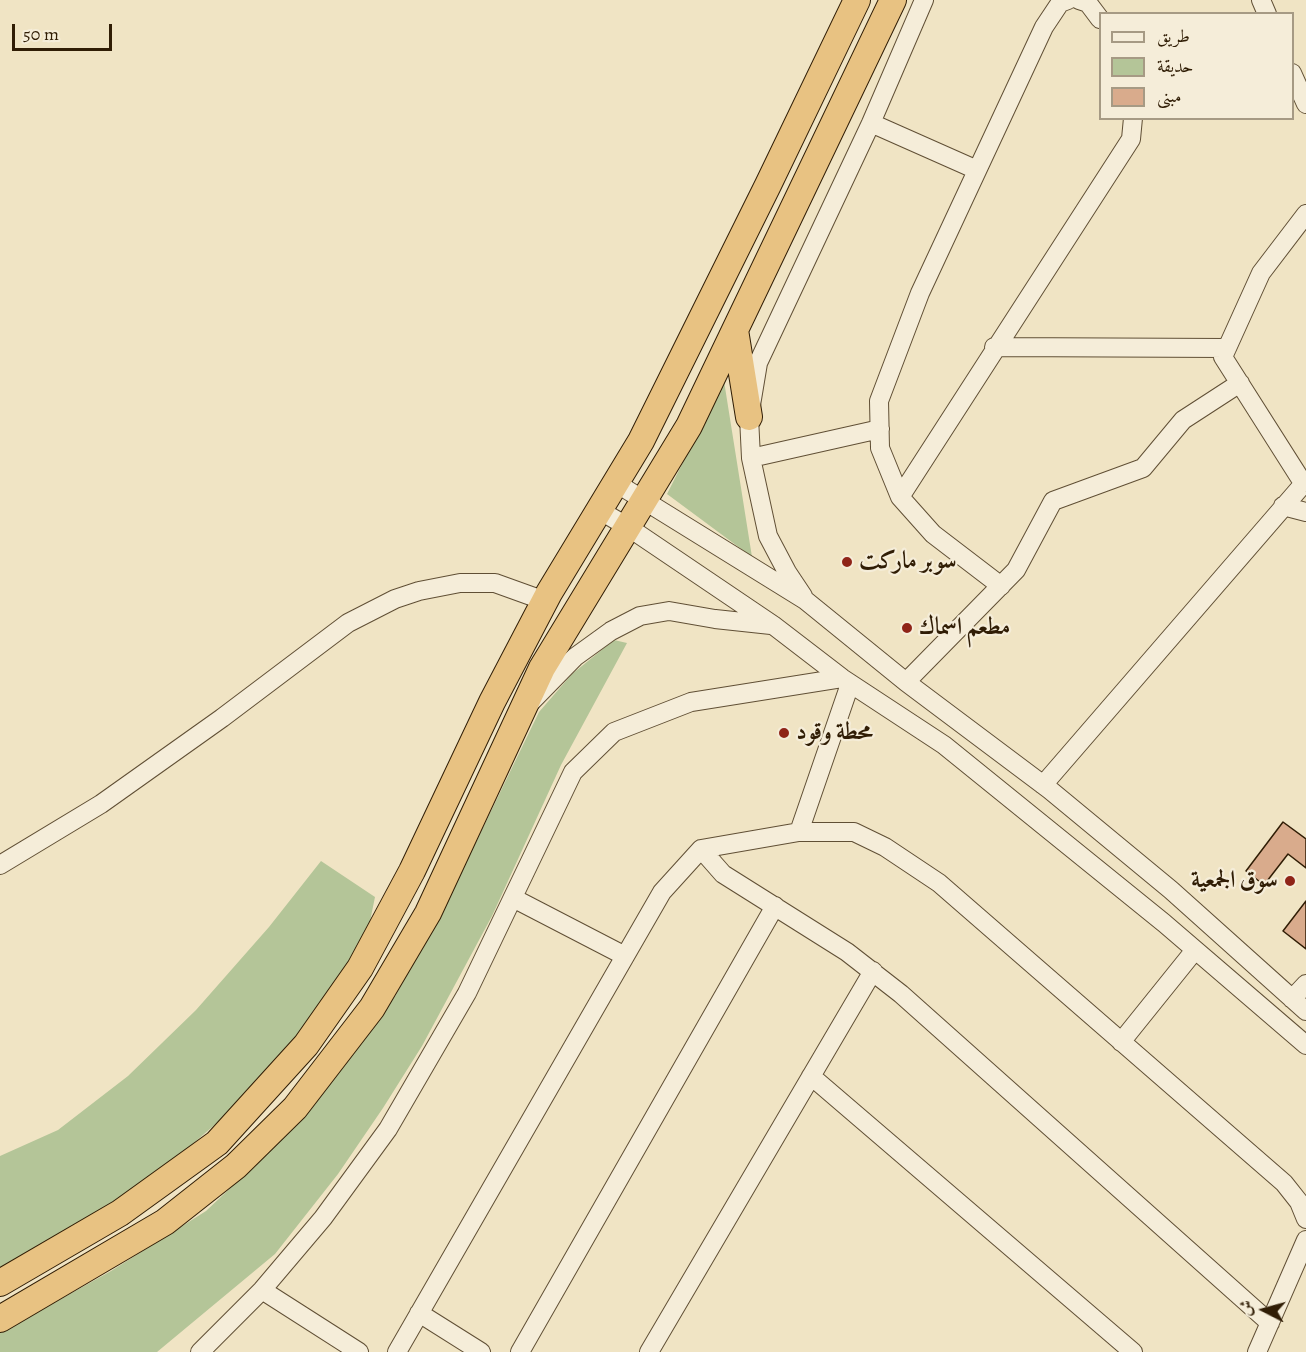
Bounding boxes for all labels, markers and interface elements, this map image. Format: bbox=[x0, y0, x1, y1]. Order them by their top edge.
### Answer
scale bar bbox=[15, 12, 116, 50]
legend bbox=[1099, 12, 1294, 120]
text: 50 m bbox=[23, 22, 59, 46]
text: طريق bbox=[1157, 24, 1190, 48]
text: حديقة bbox=[1157, 54, 1193, 78]
text: مبنى bbox=[1157, 84, 1182, 108]
place label: سوبر ماركت bbox=[859, 548, 957, 576]
marker: سوبر ماركت bbox=[840, 555, 854, 569]
place label: مطعم اسماك bbox=[919, 614, 1010, 642]
marker: مطعم اسماك bbox=[900, 621, 914, 635]
place label: محطة وقود bbox=[796, 719, 873, 747]
marker: محطة وقود bbox=[777, 726, 791, 740]
place label: سوق الجمعية bbox=[1191, 867, 1278, 895]
marker: سوق الجمعية bbox=[1283, 874, 1297, 888]
north arrow bbox=[1234, 1280, 1294, 1340]
text: ش bbox=[1234, 1299, 1258, 1317]

